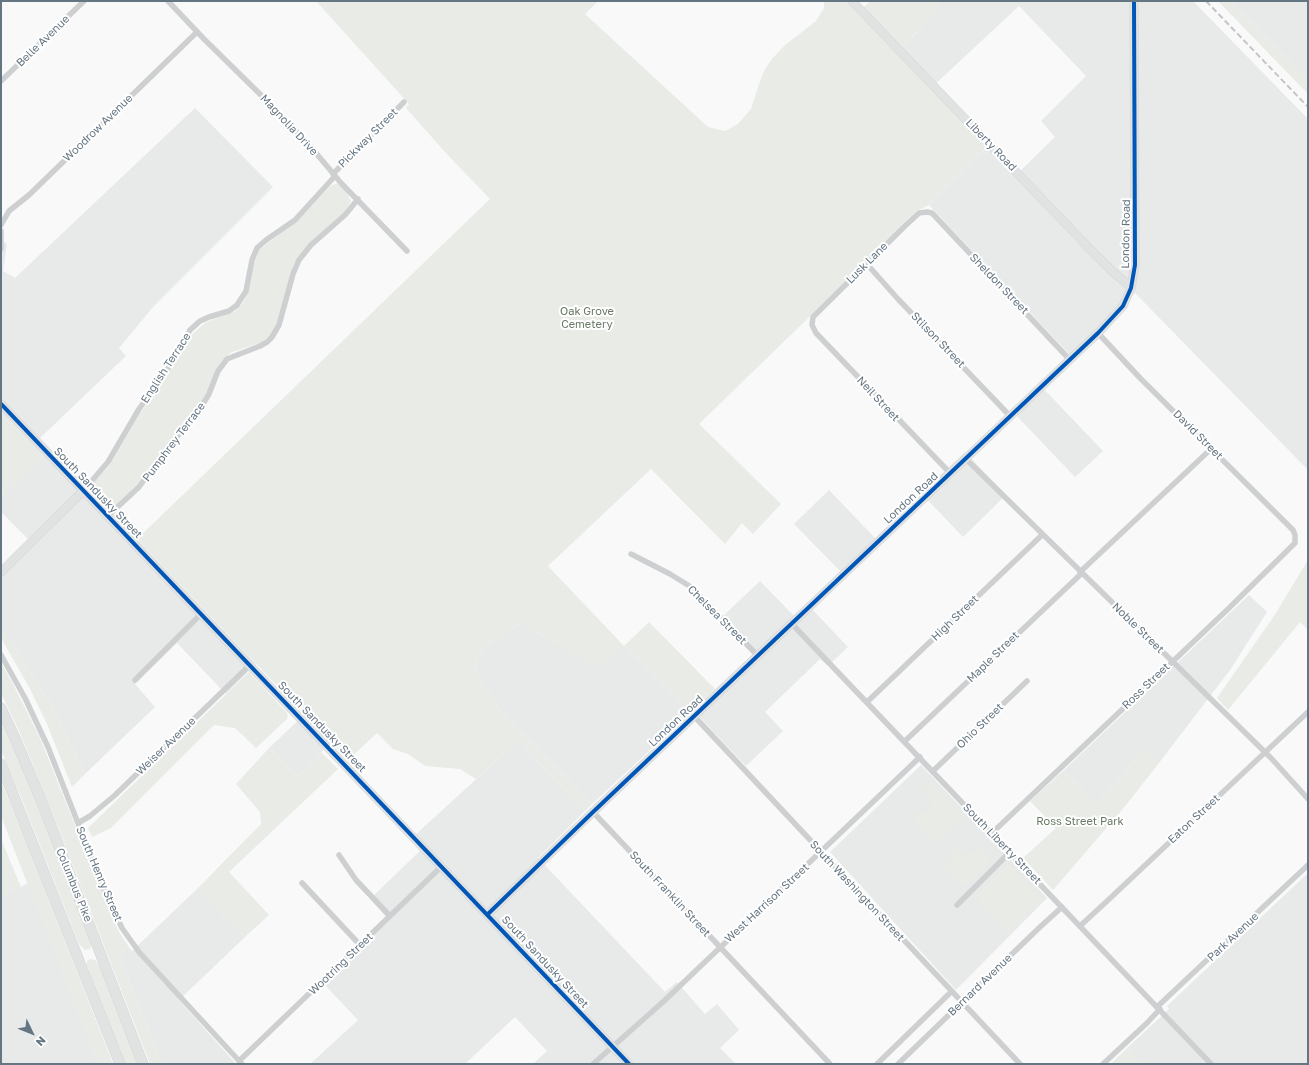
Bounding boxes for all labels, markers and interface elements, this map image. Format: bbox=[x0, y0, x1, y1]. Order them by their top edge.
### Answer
street label: Belle Avenue bbox=[14, 12, 72, 70]
street label: Woodrow Avenue bbox=[61, 92, 135, 164]
street label: Magnolia Drive bbox=[257, 92, 321, 158]
street label: Pickway Street bbox=[336, 106, 400, 170]
street label: Liberty Road bbox=[963, 116, 1019, 174]
street label: London Road bbox=[1119, 199, 1133, 269]
street label: Lusk Lane bbox=[844, 240, 890, 286]
street label: Sheldon Street bbox=[967, 251, 1031, 317]
park label: Oak Grove Cemetery bbox=[560, 305, 614, 331]
street label: Stilson Street bbox=[908, 309, 968, 371]
street label: English Terrace bbox=[138, 330, 194, 406]
street label: Neil Street bbox=[854, 374, 902, 424]
street label: Pumphrey Terrace bbox=[140, 400, 208, 484]
street label: David Street bbox=[1170, 407, 1226, 463]
street label: South Sandusky Street bbox=[51, 445, 145, 541]
street label: London Road bbox=[881, 470, 941, 526]
street label: Chelsea Street bbox=[685, 583, 749, 647]
street label: High Street bbox=[929, 592, 981, 644]
street label: Noble Street bbox=[1109, 600, 1167, 656]
street label: Maple Street bbox=[964, 629, 1022, 685]
street label: Ross Street bbox=[1119, 660, 1173, 712]
street label: South Sandusky Street bbox=[275, 679, 369, 775]
street label: London Road bbox=[646, 693, 706, 749]
street label: Ohio Street bbox=[954, 700, 1006, 752]
street label: Weiser Avenue bbox=[134, 714, 198, 778]
street label: Eaton Street bbox=[1165, 792, 1223, 846]
street label: South Liberty Street bbox=[960, 801, 1044, 887]
park label: Ross Street Park bbox=[1036, 815, 1124, 829]
street label: South Henry Street bbox=[73, 825, 125, 923]
street label: South Washington Street bbox=[807, 838, 907, 944]
street label: Columbus Pike bbox=[53, 846, 95, 924]
street label: South Franklin Street bbox=[627, 848, 713, 940]
street label: West Harrison Street bbox=[722, 861, 812, 945]
street label: Park Avenue bbox=[1205, 910, 1261, 964]
street label: South Sandusky Street bbox=[499, 913, 591, 1011]
street label: Wootring Street bbox=[306, 930, 376, 998]
street label: Bernard Avenue bbox=[945, 951, 1015, 1019]
north arrow bbox=[12, 1013, 52, 1053]
text: N bbox=[34, 1034, 49, 1049]

